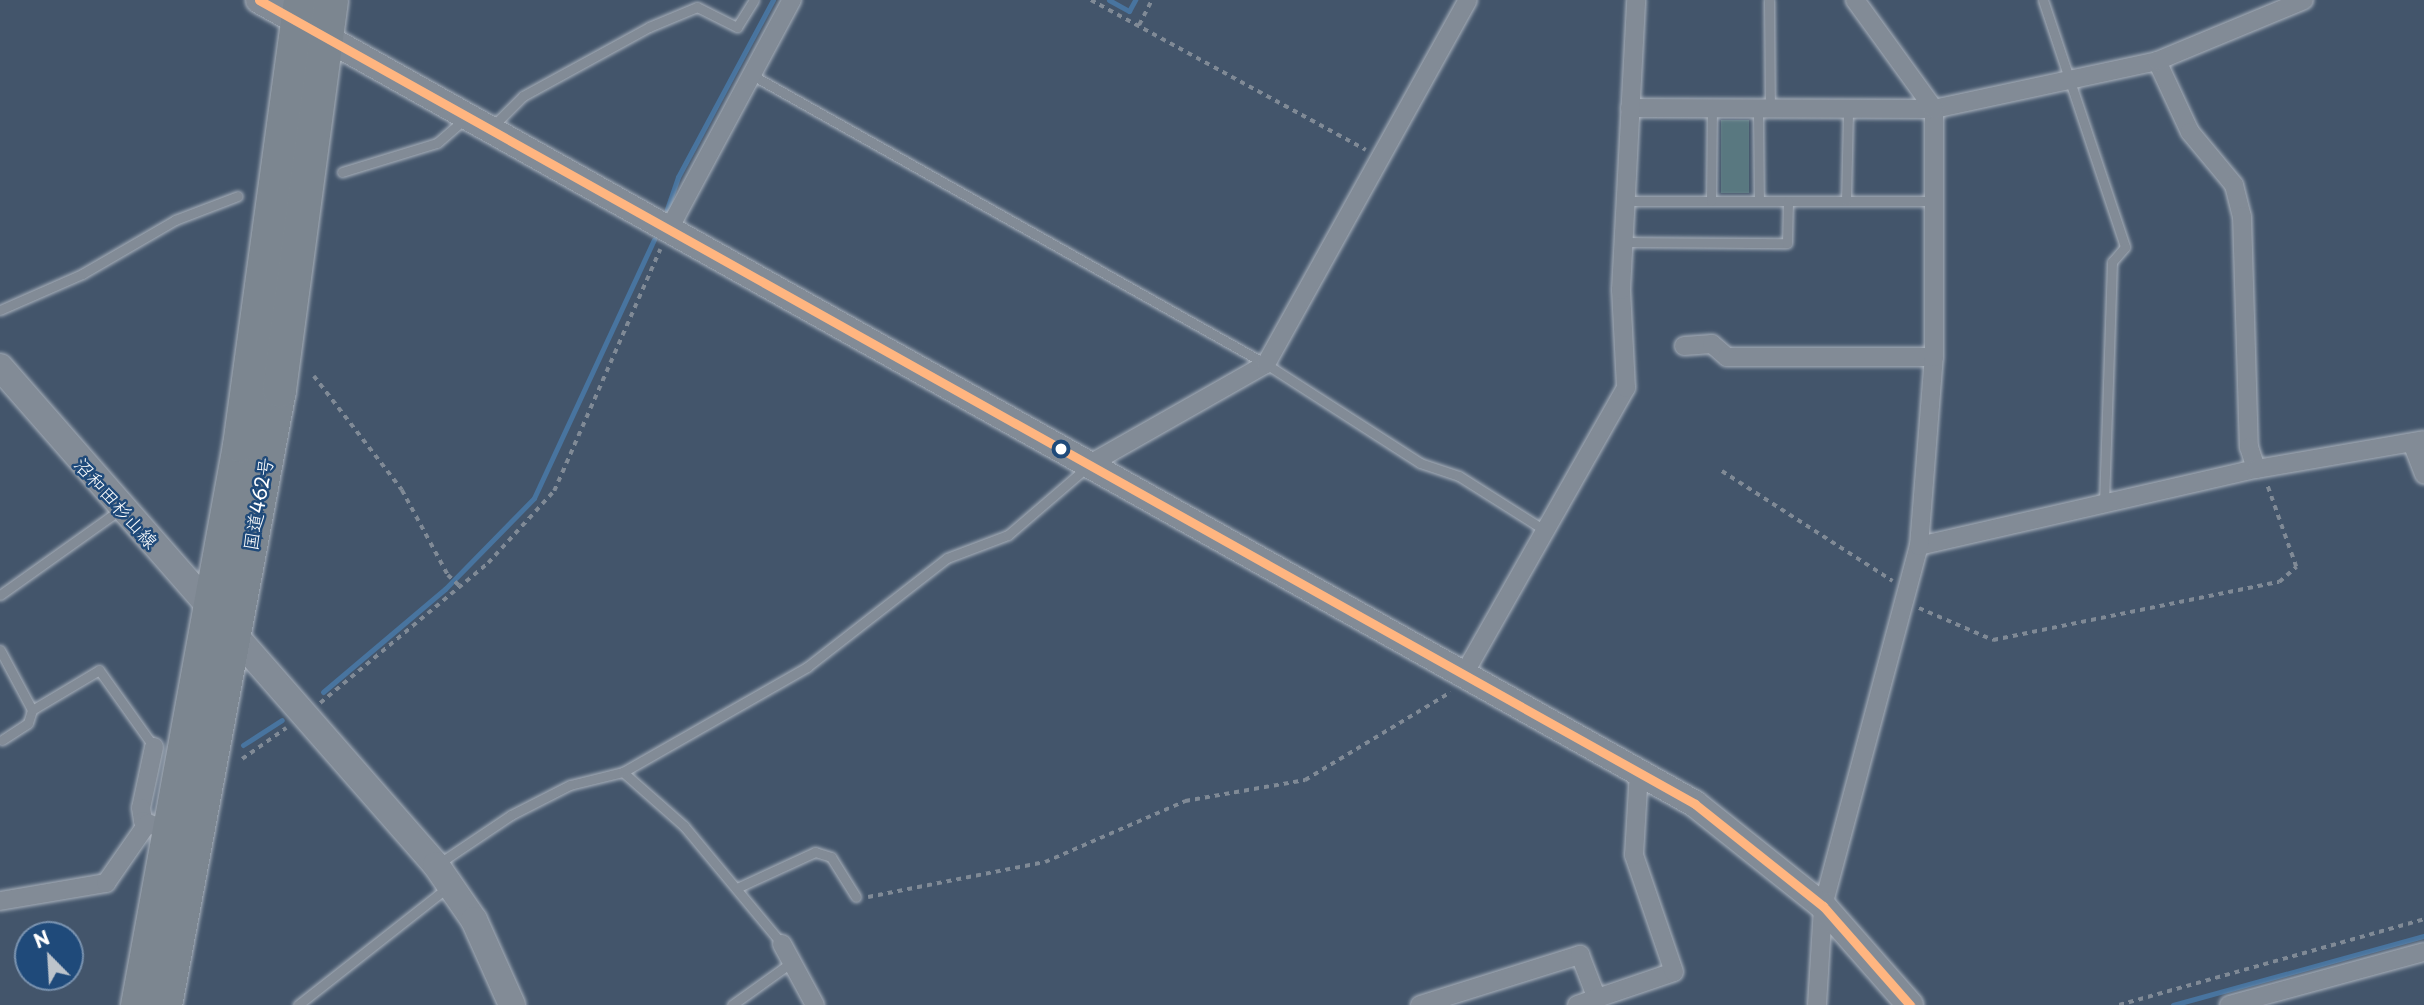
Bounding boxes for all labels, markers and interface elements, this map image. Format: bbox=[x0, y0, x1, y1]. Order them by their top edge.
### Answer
unlabelled marker bbox=[1054, 442, 1068, 456]
street label: 沼和田杉山線 bbox=[69, 453, 163, 553]
street label: 国道462号 bbox=[239, 455, 277, 553]
north arrow bbox=[14, 921, 84, 991]
text: N bbox=[29, 923, 54, 954]

